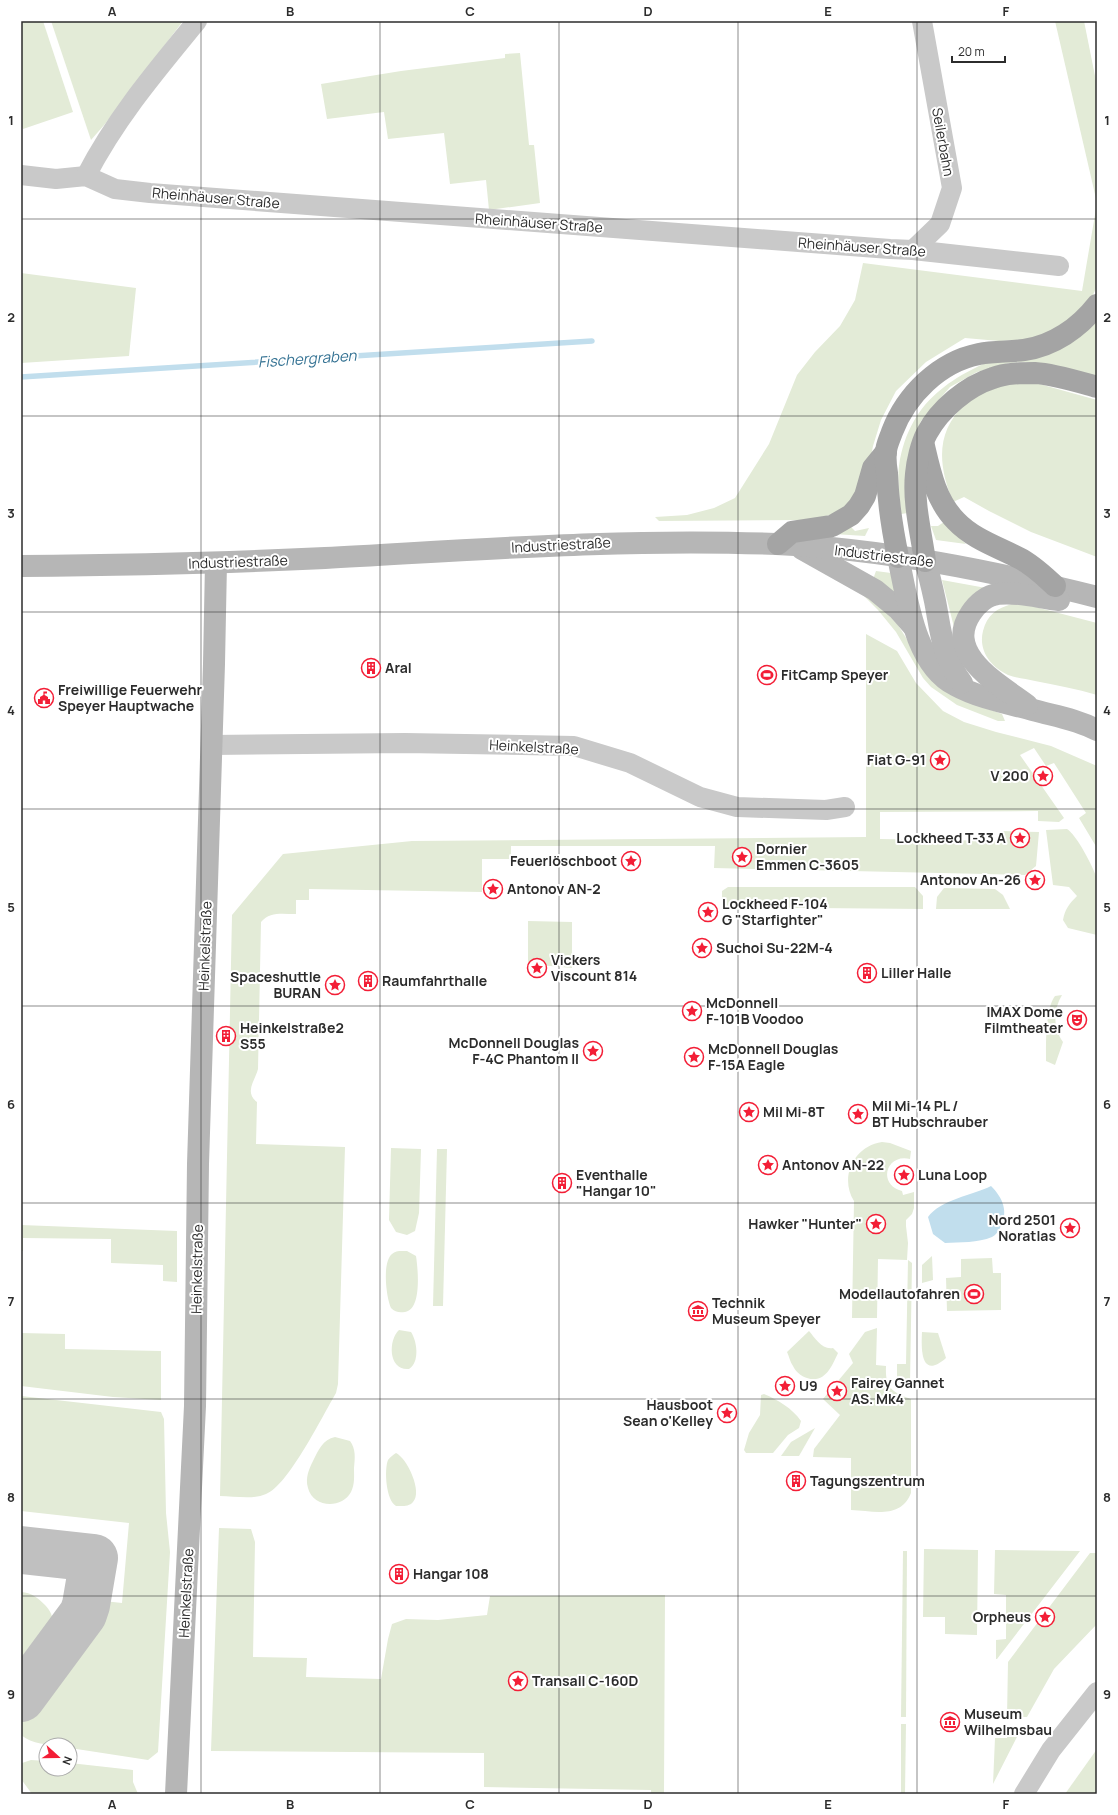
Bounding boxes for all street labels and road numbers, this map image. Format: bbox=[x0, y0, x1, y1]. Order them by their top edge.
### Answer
street label: Seilerbahn bbox=[928, 106, 959, 178]
street label: Rheinhäuser Straße bbox=[151, 182, 281, 213]
street label: Rheinhäuser Straße bbox=[475, 209, 604, 236]
street label: Rheinhäuser Straße bbox=[798, 233, 927, 260]
street label: Industriestraße bbox=[511, 532, 611, 557]
street label: Industriestraße bbox=[833, 540, 935, 571]
street label: Industriestraße bbox=[188, 550, 288, 573]
street label: Heinkelstraße bbox=[489, 735, 579, 758]
street label: Heinkelstraße bbox=[193, 901, 216, 991]
street label: Heinkelstraße bbox=[186, 1224, 207, 1314]
street label: Heinkelstraße bbox=[174, 1548, 197, 1638]

